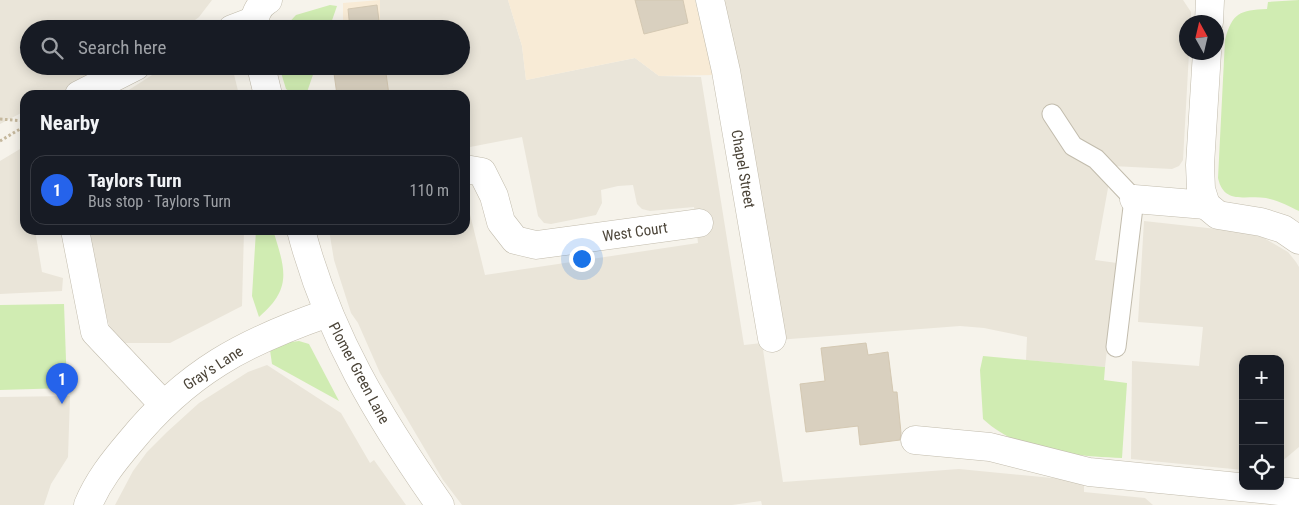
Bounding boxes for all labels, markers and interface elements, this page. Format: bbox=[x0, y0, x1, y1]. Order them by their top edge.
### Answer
north arrow bbox=[1179, 15, 1224, 60]
search box bbox=[20, 20, 470, 75]
icon: search bbox=[38, 34, 66, 62]
text: Search here bbox=[78, 36, 166, 59]
text: Nearby bbox=[40, 111, 99, 135]
street label: Chapel Street bbox=[727, 128, 759, 210]
text: Taylors Turn bbox=[88, 169, 182, 192]
text: 1 bbox=[53, 181, 61, 200]
text: 110 m bbox=[410, 181, 449, 200]
text: Bus stop · Taylors Turn bbox=[88, 192, 231, 211]
street label: West Court bbox=[601, 219, 669, 245]
your location bbox=[569, 246, 595, 272]
street label: Plomer Green Lane bbox=[325, 319, 393, 427]
street label: Gray's Lane bbox=[180, 342, 246, 394]
map controls bbox=[1239, 355, 1284, 490]
button: + bbox=[1239, 355, 1284, 400]
pin: 1 bbox=[46, 363, 78, 404]
button: − bbox=[1239, 400, 1284, 445]
button: locate bbox=[1239, 445, 1284, 490]

